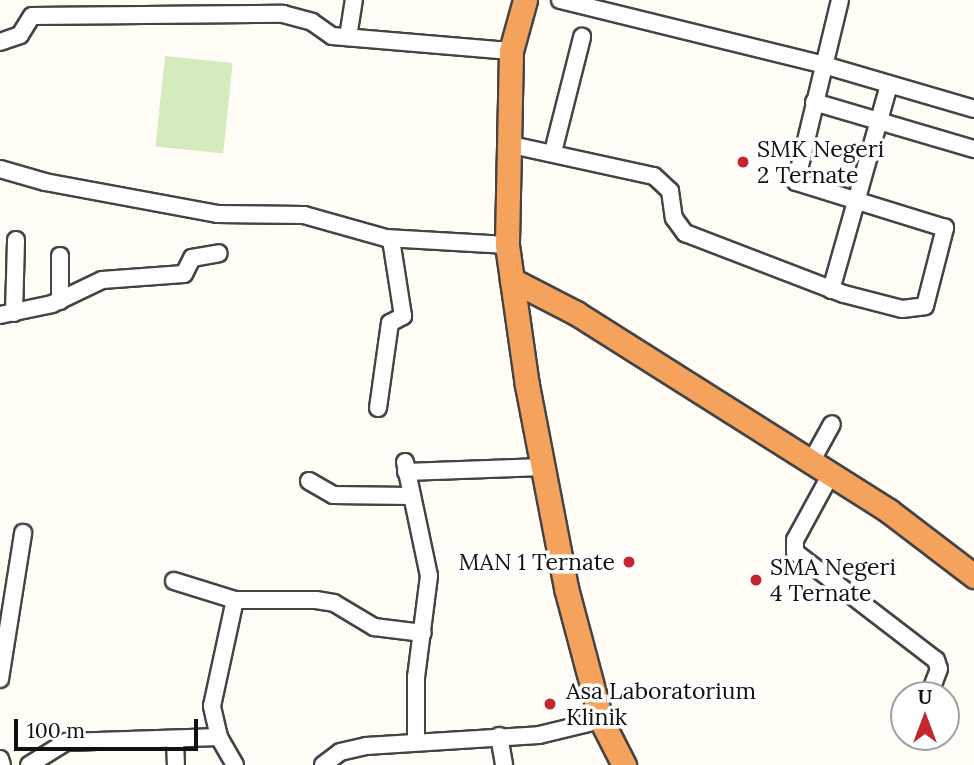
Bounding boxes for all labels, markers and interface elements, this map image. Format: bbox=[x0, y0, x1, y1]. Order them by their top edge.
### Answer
place label: SMK Negeri 2 Ternate bbox=[757, 135, 884, 189]
marker: SMK Negeri 2 Ternate bbox=[735, 154, 751, 170]
place label: MAN 1 Ternate bbox=[458, 548, 615, 576]
place label: SMA Negeri 4 Ternate bbox=[770, 553, 896, 607]
marker: MAN 1 Ternate bbox=[621, 554, 637, 570]
marker: SMA Negeri 4 Ternate bbox=[748, 572, 764, 588]
place label: Asa Laboratorium Klinik bbox=[566, 677, 756, 731]
north arrow bbox=[890, 681, 960, 751]
text: U bbox=[918, 685, 932, 709]
marker: Asa Laboratorium Klinik bbox=[540, 694, 560, 714]
scale bar bbox=[18, 706, 201, 750]
text: 100 m bbox=[27, 717, 85, 744]

